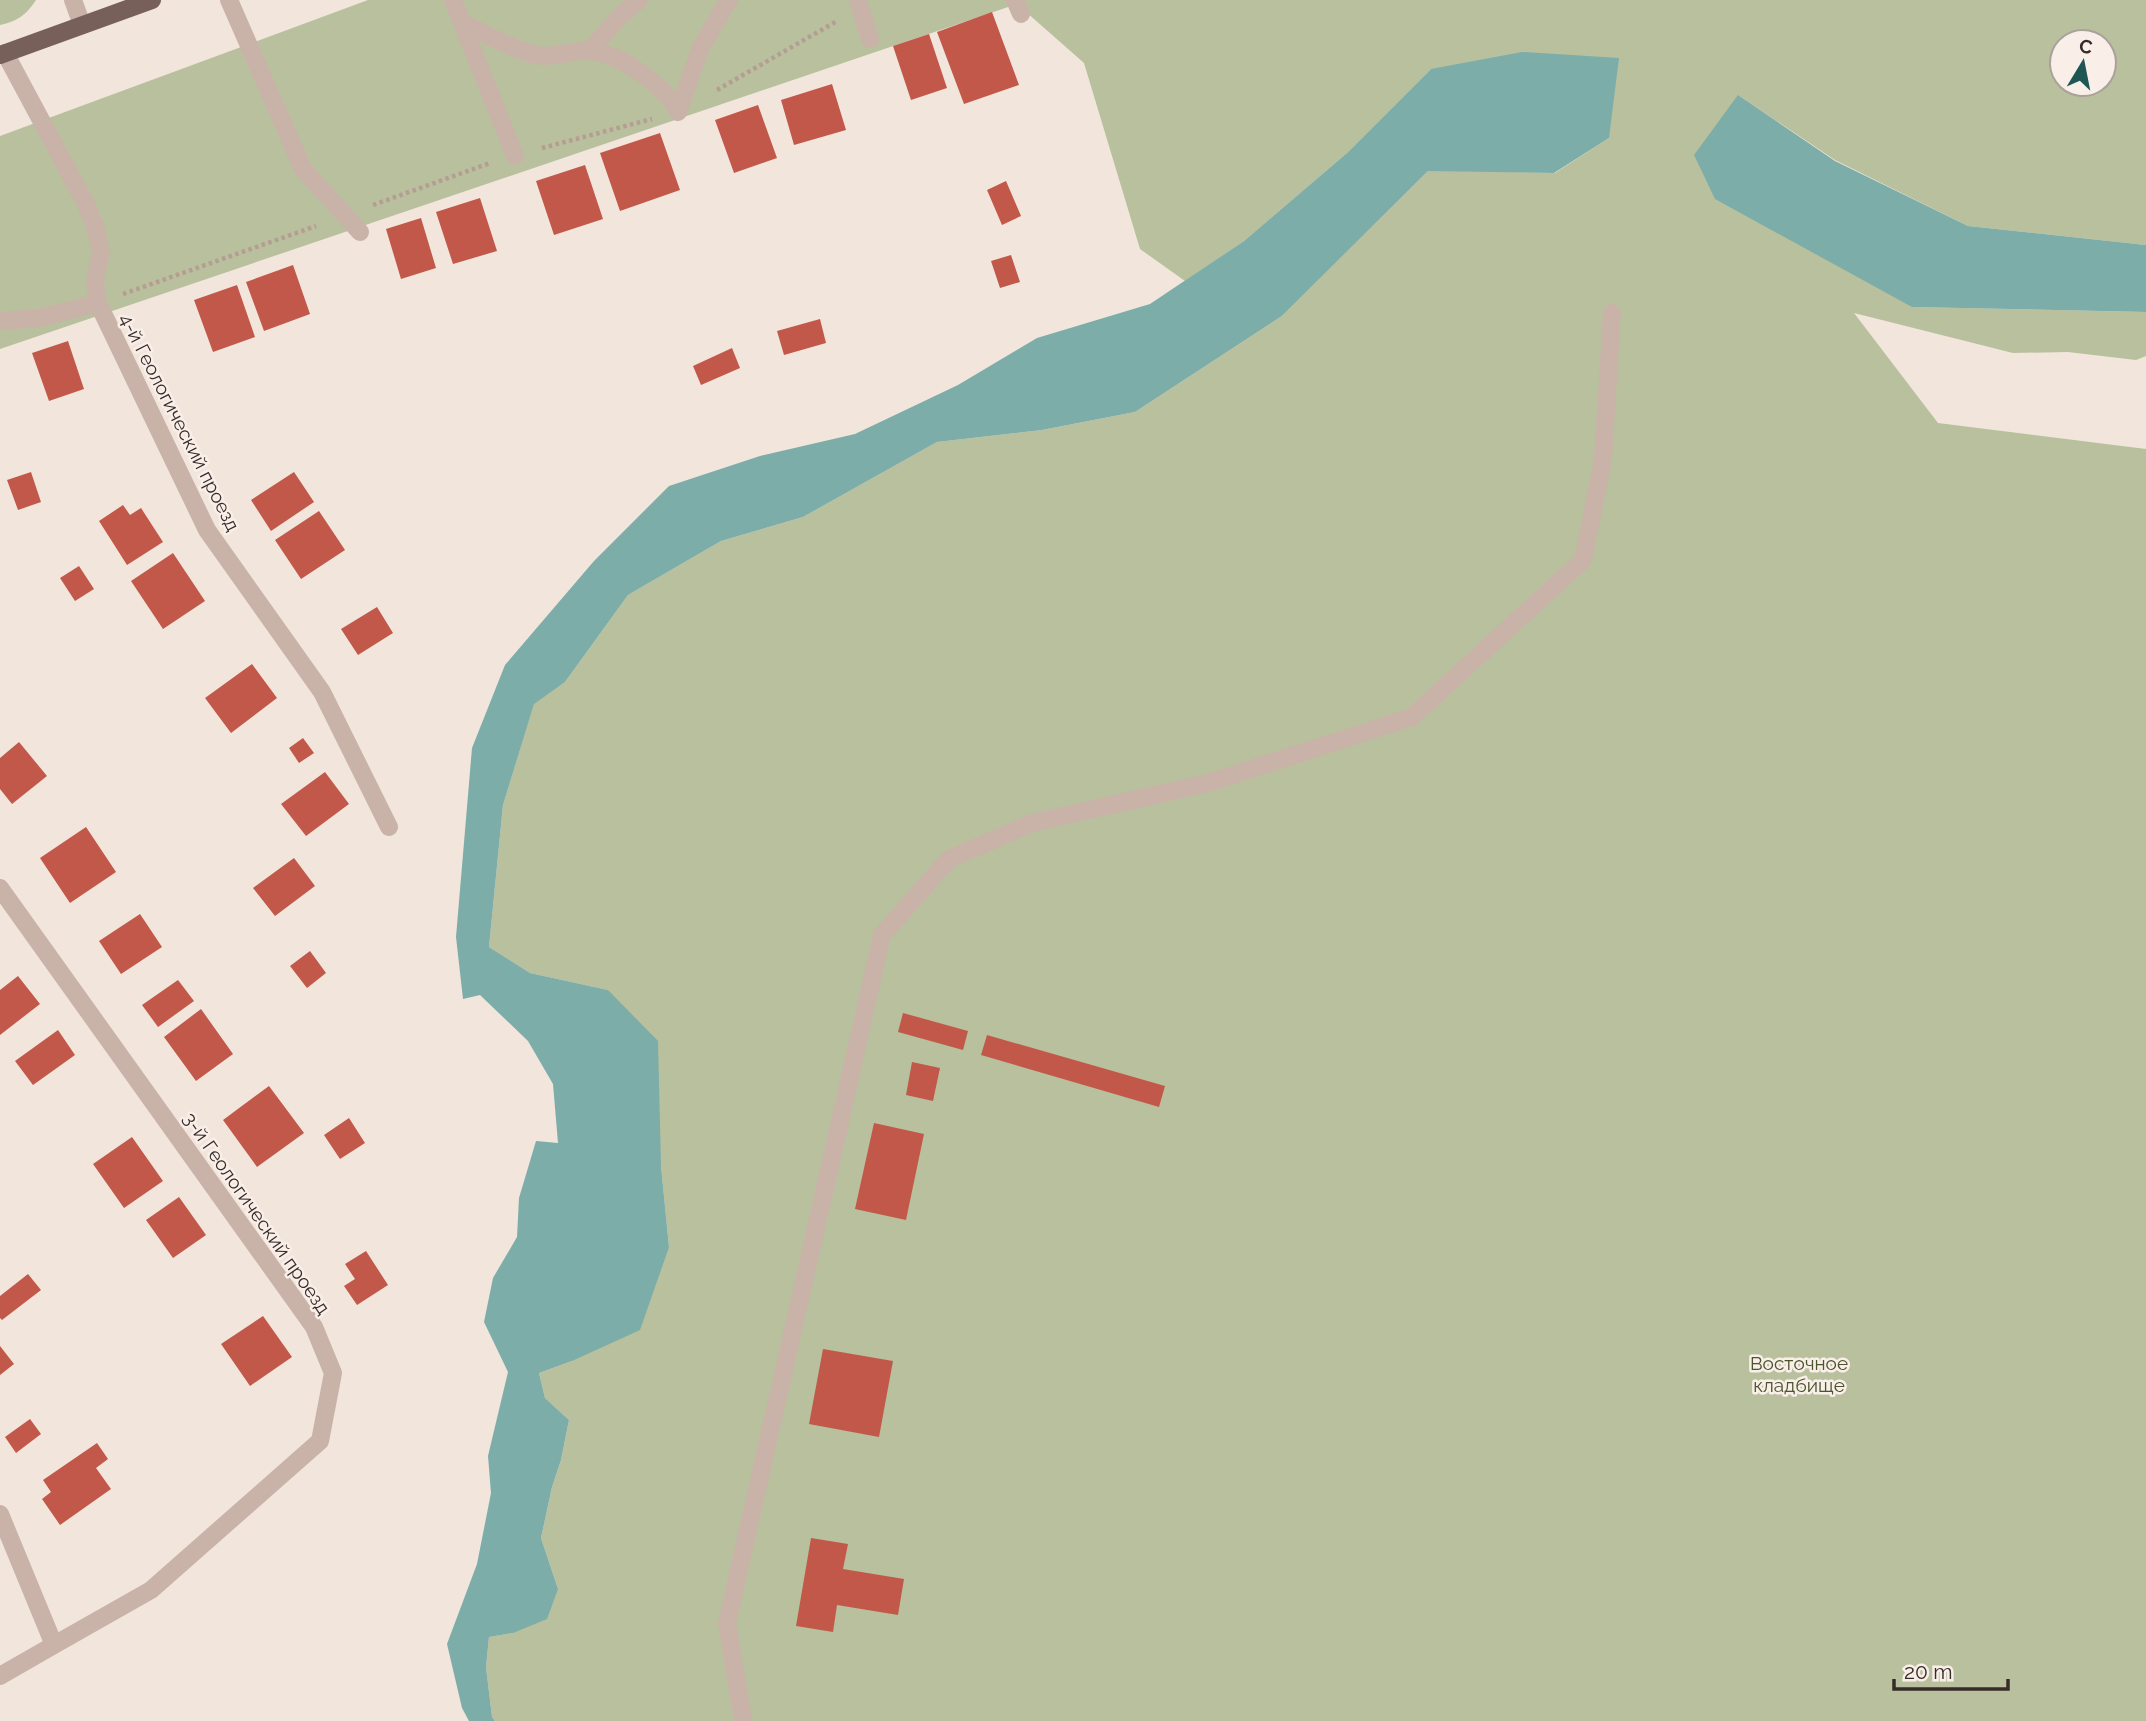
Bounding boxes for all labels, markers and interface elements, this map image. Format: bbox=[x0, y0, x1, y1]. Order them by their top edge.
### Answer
north arrow bbox=[2048, 28, 2118, 98]
text: С bbox=[2078, 34, 2094, 58]
street label: 4-й Геологический проезд bbox=[115, 310, 245, 534]
street label: 3-й Геологический проезд bbox=[179, 1108, 335, 1318]
park label: Восточное кладбище bbox=[1750, 1352, 1848, 1396]
scale bar bbox=[1894, 1648, 2008, 1692]
text: 20 m bbox=[1904, 1659, 1952, 1684]

